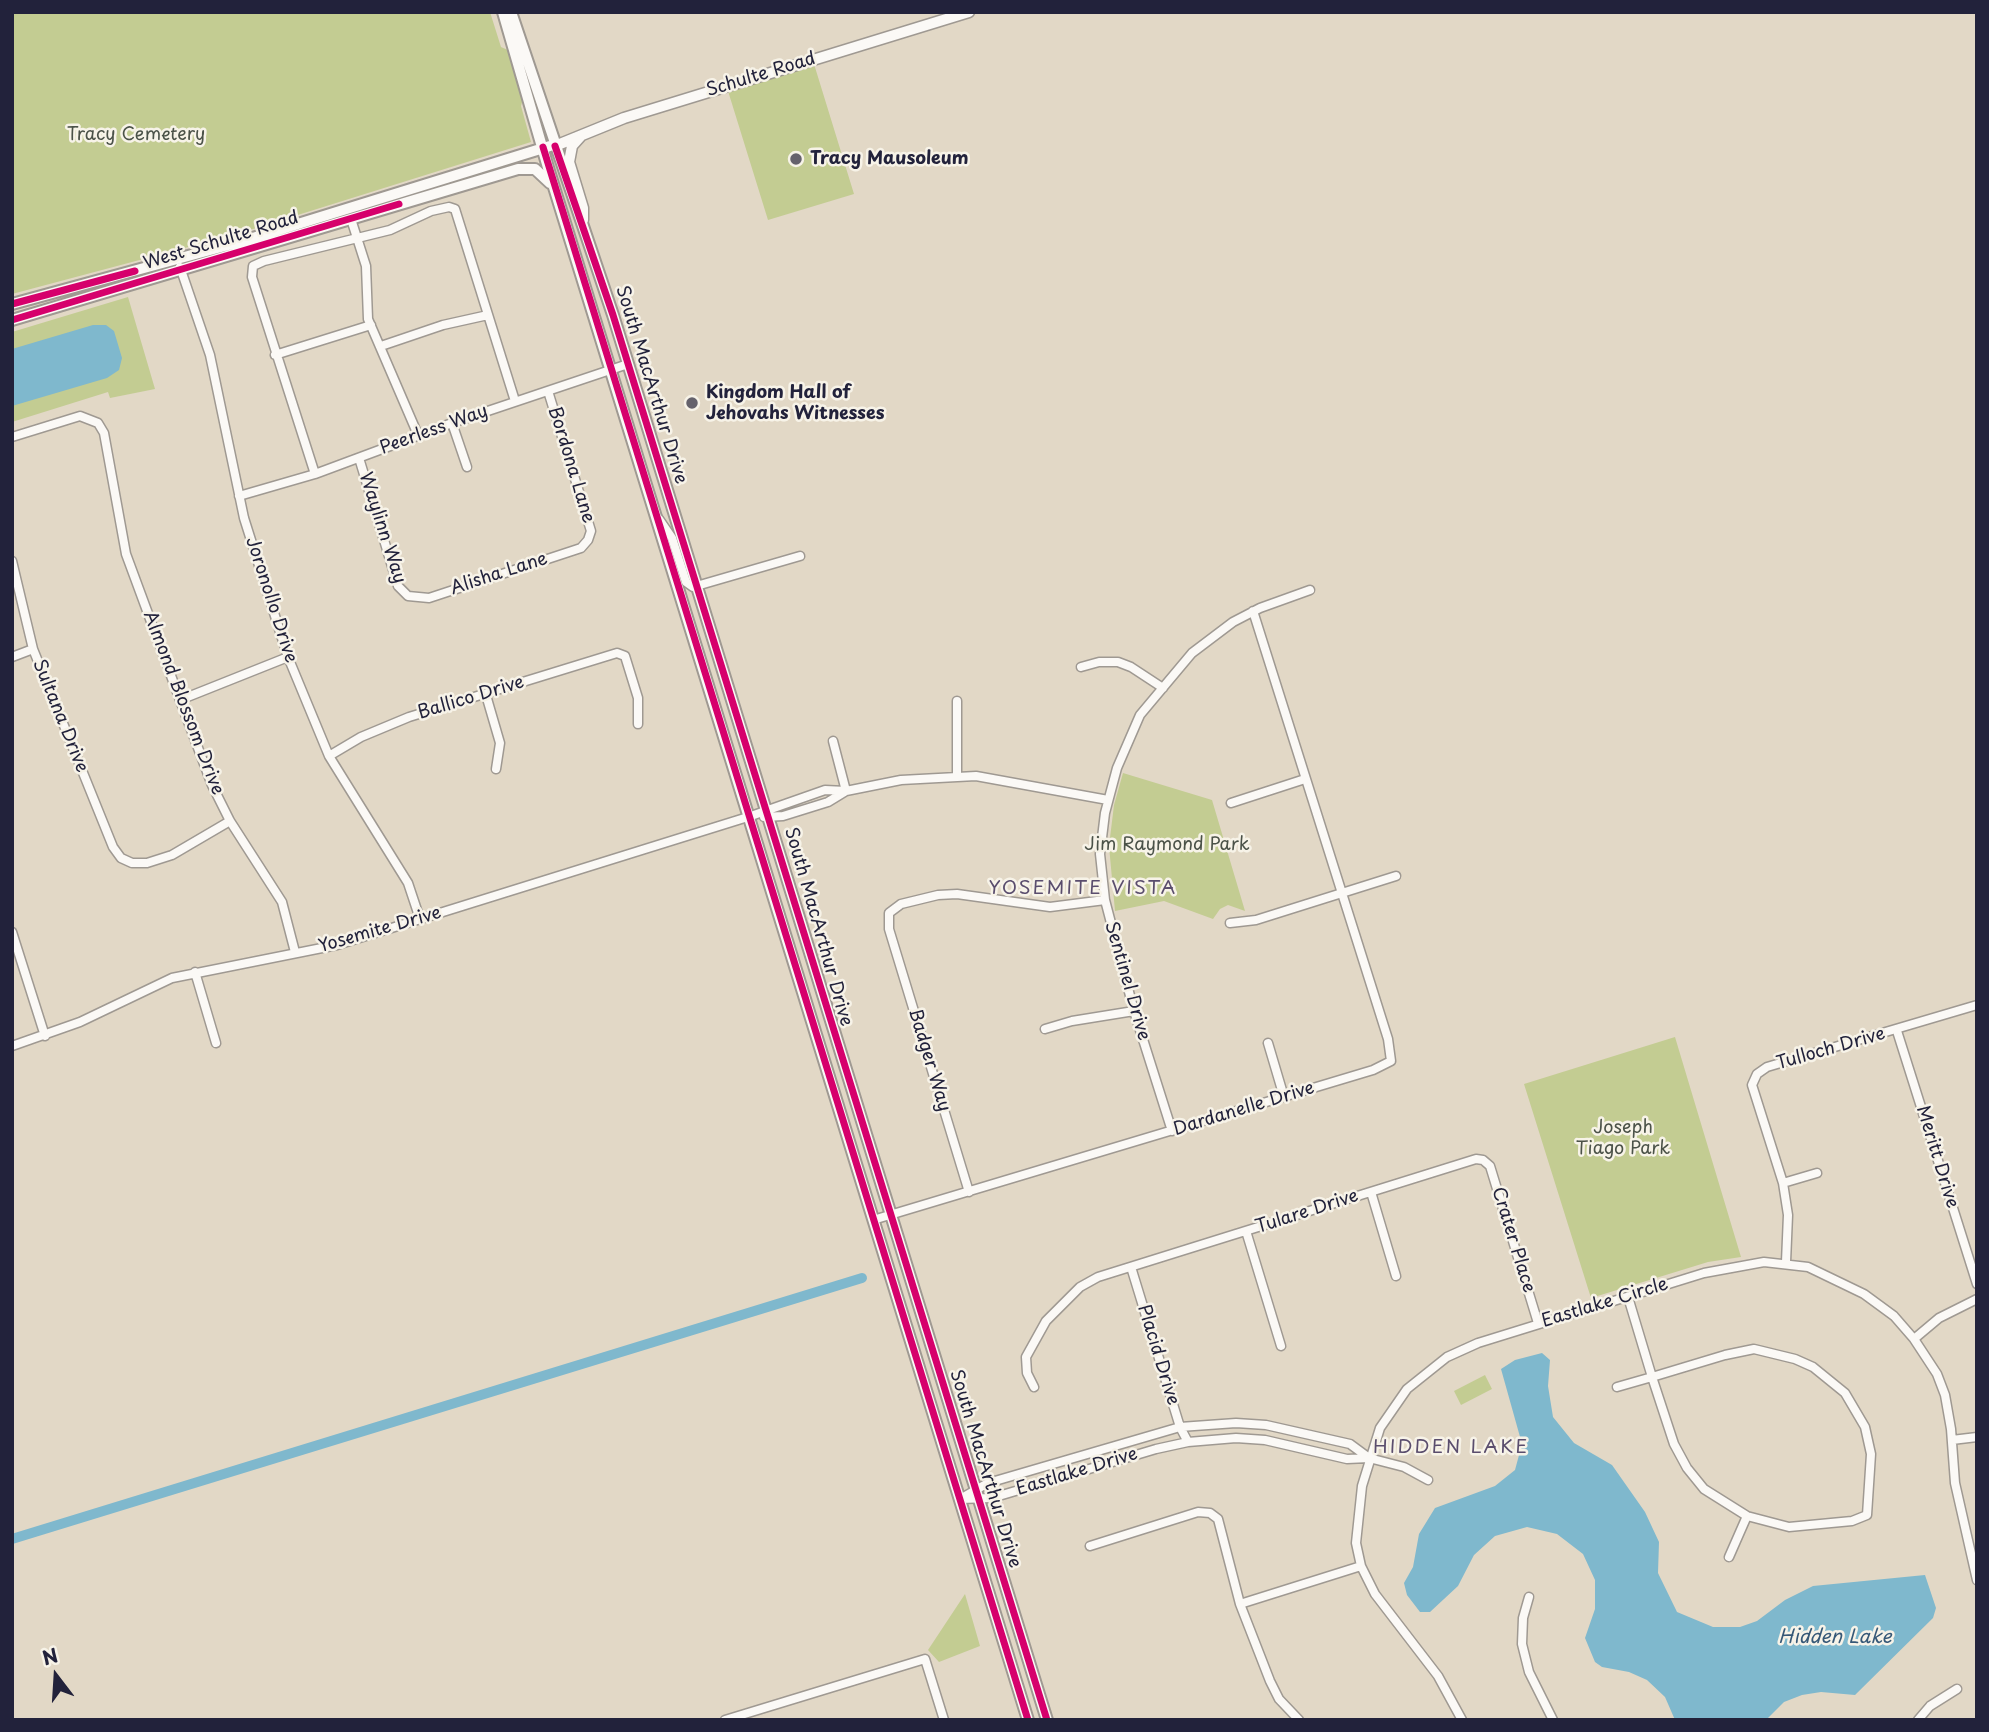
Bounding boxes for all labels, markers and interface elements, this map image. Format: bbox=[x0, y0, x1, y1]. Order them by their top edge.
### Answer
street label: Schulte Road bbox=[704, 48, 818, 102]
park label: Tracy Cemetery bbox=[67, 124, 205, 146]
place label: Tracy Mausoleum bbox=[810, 148, 969, 170]
marker: Tracy Mausoleum bbox=[788, 151, 804, 167]
street label: West Schulte Road bbox=[141, 207, 301, 275]
street label: South MacArthur Drive bbox=[611, 283, 691, 487]
place label: Kingdom Hall of Jehovahs Witnesses bbox=[706, 382, 885, 424]
marker: Kingdom Hall of Jehovahs Witnesses bbox=[684, 395, 700, 411]
street label: Peerless Way bbox=[377, 400, 491, 460]
street label: Bordona Lane bbox=[543, 404, 599, 526]
street label: Waylinn Way bbox=[354, 470, 410, 586]
street label: Joronollo Drive bbox=[240, 534, 302, 666]
street label: Alisha Lane bbox=[448, 548, 550, 600]
street label: Almond Blossom Drive bbox=[138, 608, 228, 798]
street label: Sultana Drive bbox=[27, 656, 93, 776]
street label: Ballico Drive bbox=[415, 672, 527, 724]
street label: South MacArthur Drive bbox=[779, 825, 857, 1029]
park label: Jim Raymond Park bbox=[1084, 834, 1250, 856]
district label: YOSEMITE VISTA bbox=[991, 878, 1175, 900]
street label: Yosemite Drive bbox=[316, 902, 444, 958]
street label: Sentinel Drive bbox=[1100, 919, 1154, 1043]
street label: Badger Way bbox=[903, 1006, 955, 1114]
street label: Tulloch Drive bbox=[1774, 1023, 1888, 1075]
street label: Dardanelle Drive bbox=[1171, 1077, 1317, 1141]
street label: Meritt Drive bbox=[1911, 1103, 1963, 1211]
park label: Joseph Tiago Park bbox=[1576, 1117, 1670, 1160]
street label: Tulare Drive bbox=[1253, 1185, 1361, 1239]
street label: Crater Place bbox=[1487, 1185, 1539, 1295]
street label: Eastlake Circle bbox=[1539, 1274, 1671, 1332]
street label: Placid Drive bbox=[1132, 1302, 1184, 1408]
street label: South MacArthur Drive bbox=[945, 1367, 1025, 1571]
district label: HIDDEN LAKE bbox=[1375, 1437, 1527, 1459]
street label: Eastlake Drive bbox=[1014, 1443, 1140, 1501]
water label: Hidden Lake bbox=[1778, 1627, 1892, 1649]
text: N bbox=[39, 1640, 61, 1672]
north arrow bbox=[21, 1641, 91, 1711]

